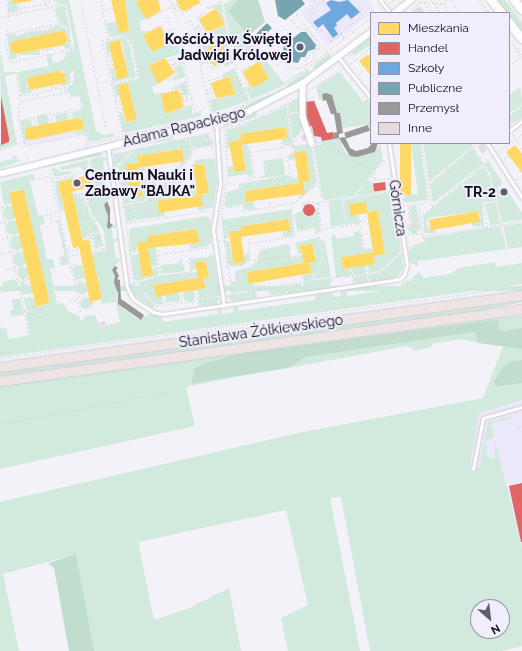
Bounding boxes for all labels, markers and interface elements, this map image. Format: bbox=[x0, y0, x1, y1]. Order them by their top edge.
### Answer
legend bbox=[370, 12, 510, 144]
text: Mieszkania bbox=[408, 21, 469, 35]
place label: Kościół pw. Świętej Jadwigi Królowej bbox=[164, 31, 292, 64]
text: Handel bbox=[408, 41, 448, 55]
marker: Kościół pw. Świętej Jadwigi Królowej bbox=[295, 42, 305, 52]
text: Szkoły bbox=[408, 61, 444, 75]
text: Publiczne bbox=[408, 81, 462, 95]
text: Przemysł bbox=[408, 101, 459, 115]
street label: Adama Rapackiego bbox=[121, 104, 247, 150]
text: Inne bbox=[408, 121, 432, 135]
place label: Centrum Nauki i Zabawy "BAJKA" bbox=[85, 167, 196, 200]
marker: Centrum Nauki i Zabawy "BAJKA" bbox=[72, 178, 82, 188]
street label: Górnicza bbox=[386, 179, 410, 237]
place label: TR-2 bbox=[464, 184, 496, 200]
marker: TR-2 bbox=[499, 187, 509, 197]
street label: Stanisława Żółkiewskiego bbox=[178, 311, 344, 351]
north arrow bbox=[470, 599, 510, 639]
text: N bbox=[489, 621, 502, 637]

